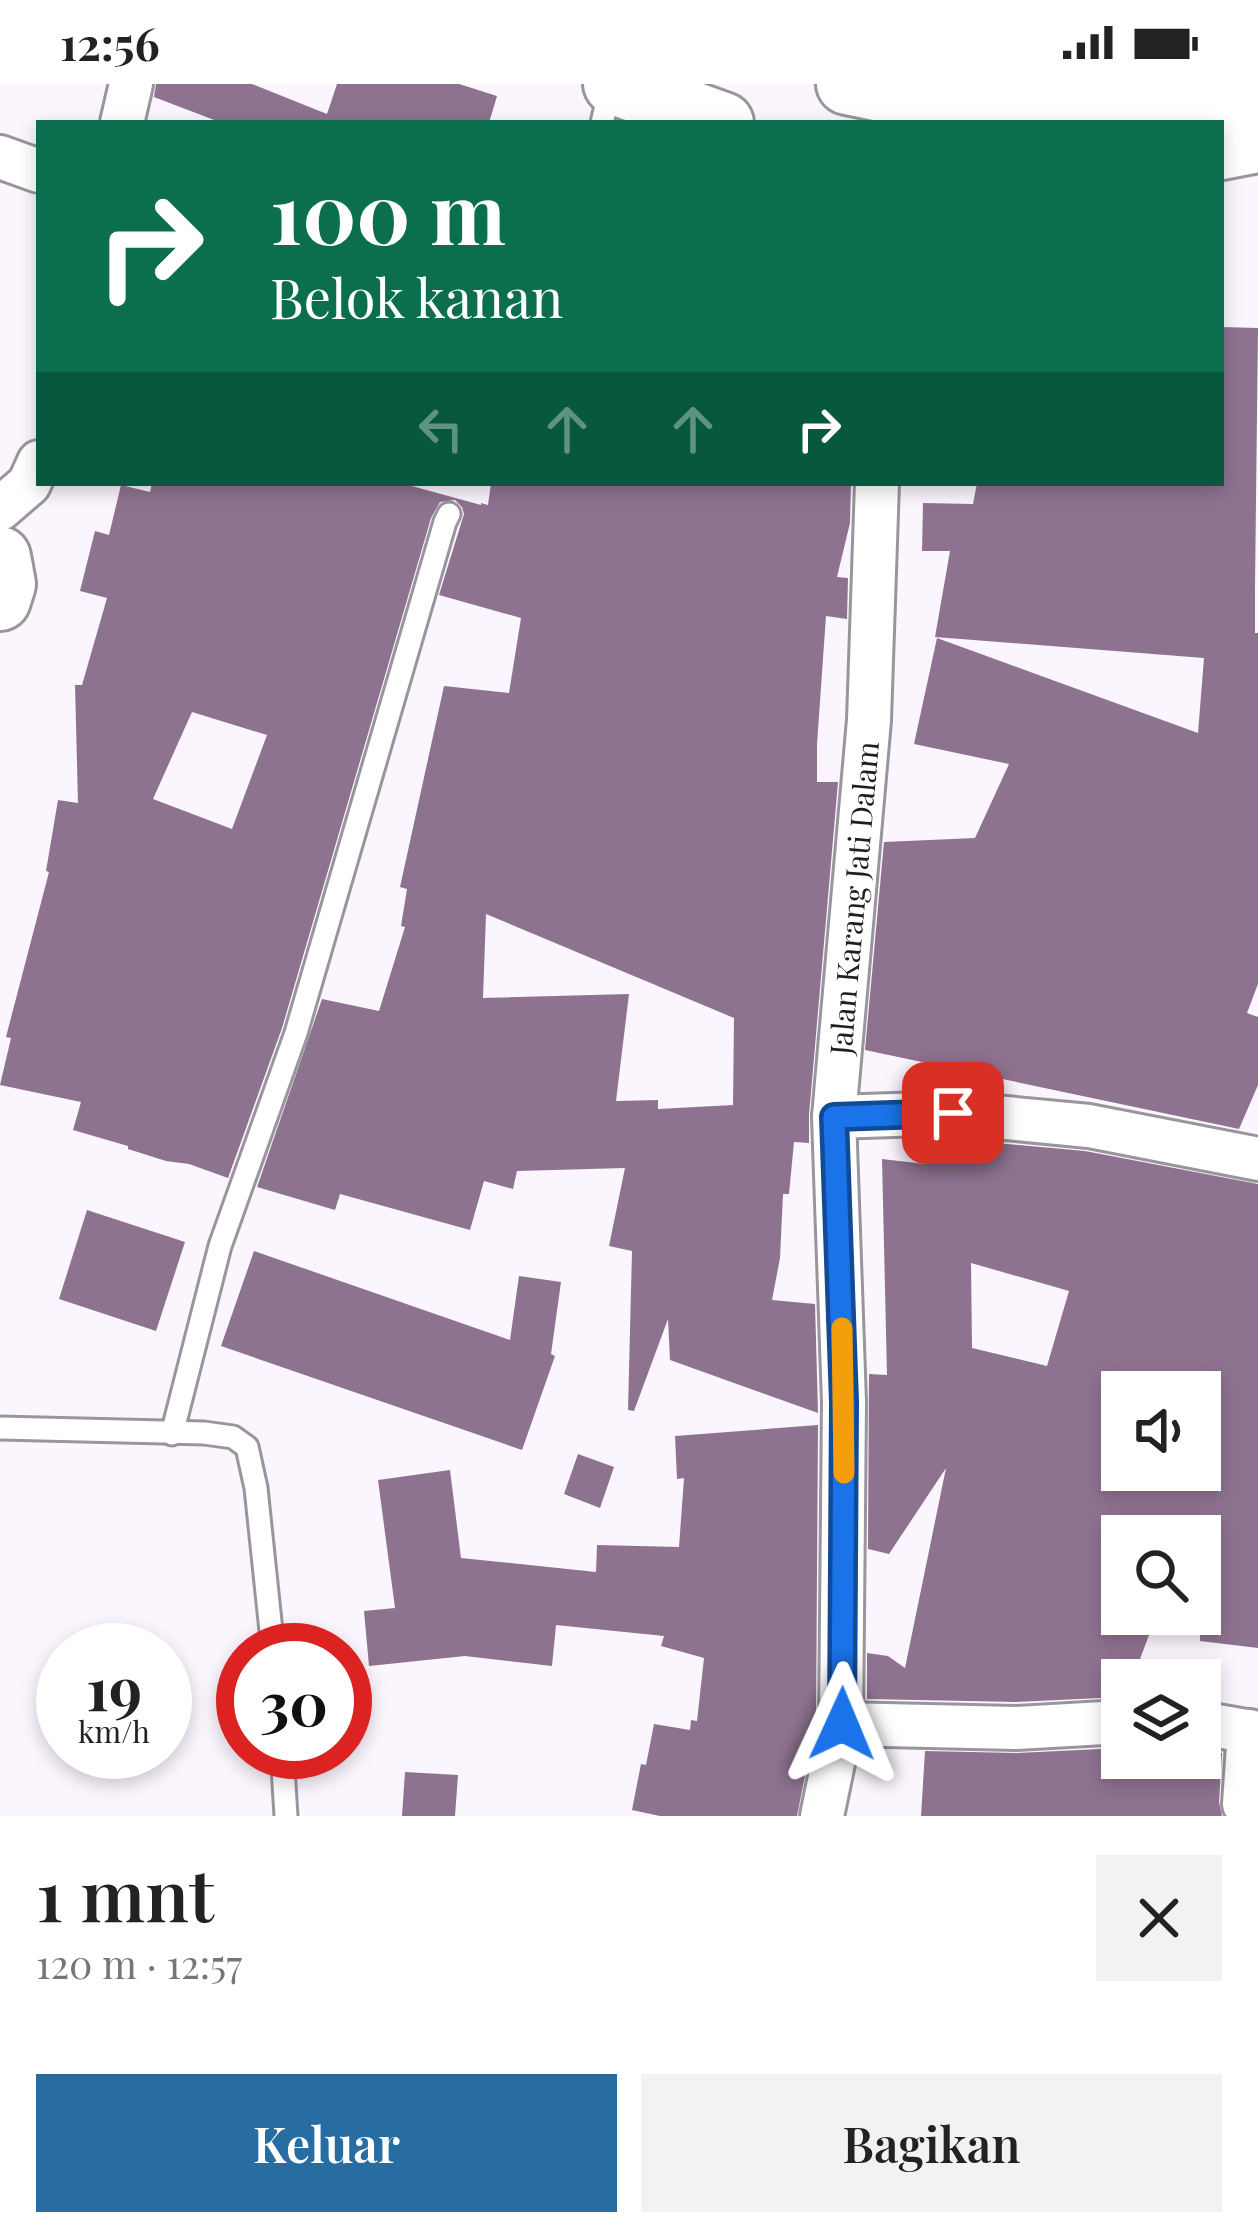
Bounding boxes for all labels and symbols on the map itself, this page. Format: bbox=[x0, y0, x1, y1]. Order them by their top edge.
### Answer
street label: Jalan Karang Jati Dalam bbox=[819, 739, 887, 1057]
pin bbox=[902, 1062, 1004, 1164]
speed limit sign: 30 bbox=[216, 1623, 372, 1779]
position arrow bbox=[779, 1661, 905, 1787]

